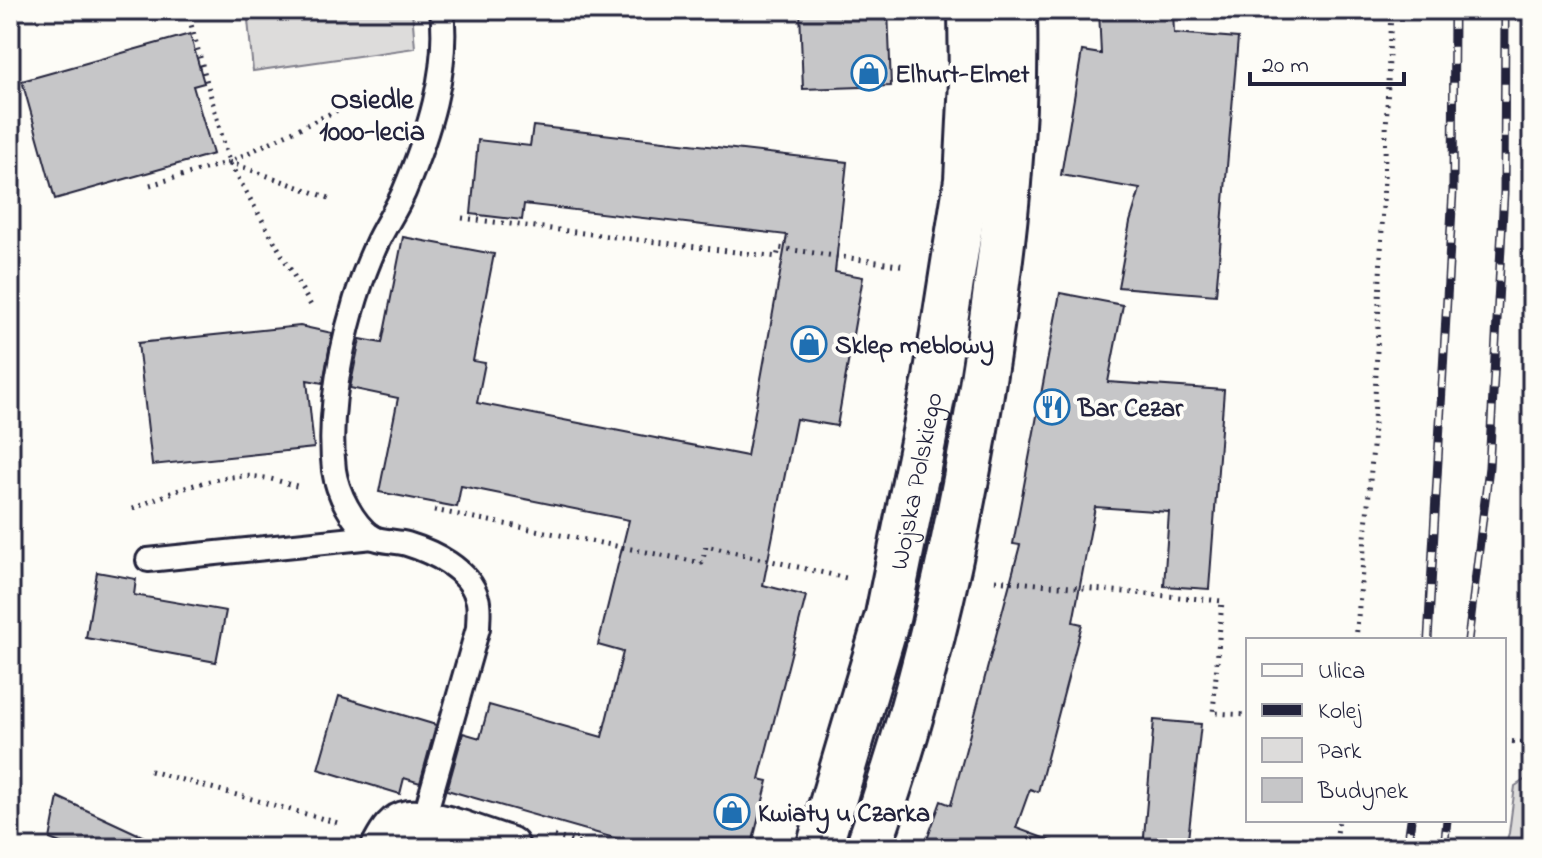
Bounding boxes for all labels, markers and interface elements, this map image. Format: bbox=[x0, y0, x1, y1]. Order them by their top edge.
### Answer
scale bar bbox=[1250, 36, 1404, 86]
text: 20 m bbox=[1262, 49, 1309, 84]
shop icon: Elhurt-Elmet bbox=[850, 54, 888, 92]
place label: Elhurt-Elmet bbox=[895, 57, 1030, 95]
district label: Osiedle 1000-lecia bbox=[319, 81, 425, 154]
shop icon: Sklep meblowy bbox=[790, 325, 828, 363]
place label: Sklep meblowy bbox=[835, 328, 994, 366]
restaurant icon: Bar Cezar bbox=[1033, 388, 1071, 426]
street label: Wojska Polskiego bbox=[882, 389, 955, 573]
place label: Bar Cezar bbox=[1077, 391, 1184, 429]
legend bbox=[1246, 638, 1506, 822]
text: Ulica bbox=[1318, 655, 1365, 690]
text: Kolej bbox=[1318, 695, 1362, 730]
text: Park bbox=[1318, 735, 1362, 770]
text: Budynek bbox=[1317, 775, 1408, 811]
shop icon: Kwiaty u Czarka bbox=[713, 793, 751, 831]
place label: Kwiaty u Czarka bbox=[758, 796, 930, 834]

